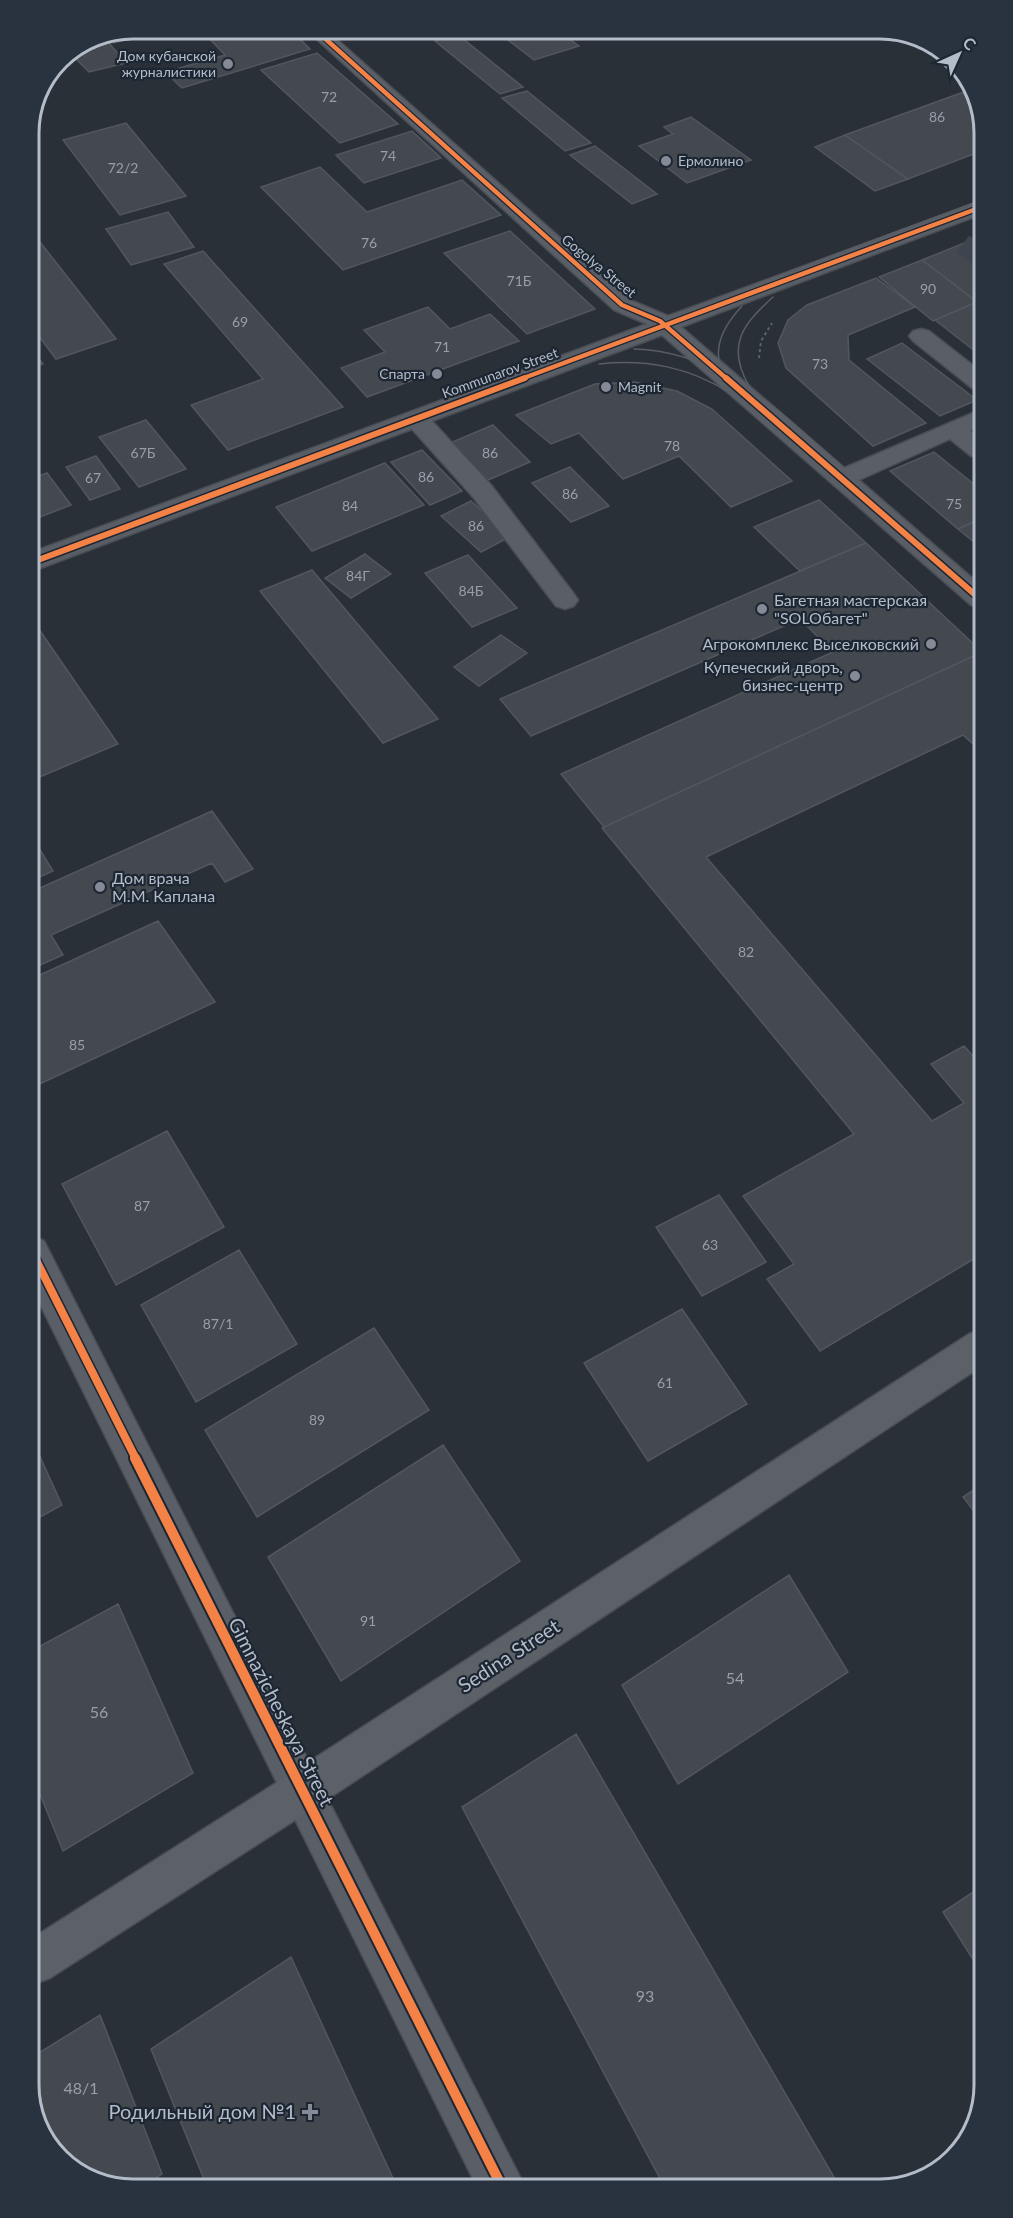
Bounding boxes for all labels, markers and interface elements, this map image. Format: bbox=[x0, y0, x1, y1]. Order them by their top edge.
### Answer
north arrow bbox=[929, 24, 989, 84]
text: С bbox=[959, 33, 981, 54]
place label: Дом кубанской журналистики bbox=[117, 47, 216, 80]
marker: Дом кубанской журналистики bbox=[221, 57, 235, 71]
house number: 72 bbox=[321, 88, 337, 105]
house number: 86 bbox=[929, 108, 945, 125]
house number: 74 bbox=[380, 147, 396, 164]
place label: Ермолино bbox=[678, 152, 743, 169]
marker: Ермолино bbox=[659, 154, 673, 168]
house number: 72/2 bbox=[108, 159, 138, 176]
street label: Gogolya Street bbox=[559, 230, 640, 301]
house number: 76 bbox=[361, 234, 377, 251]
house number: 71Б bbox=[507, 272, 532, 289]
house number: 90 bbox=[920, 280, 936, 297]
house number: 69 bbox=[232, 313, 248, 330]
house number: 71 bbox=[434, 338, 450, 355]
street label: Kommunarov Street bbox=[440, 344, 560, 401]
house number: 73 bbox=[812, 355, 828, 372]
place label: Спарта bbox=[379, 365, 425, 382]
marker: Спарта bbox=[430, 367, 444, 381]
place label: Magnit bbox=[618, 378, 661, 395]
marker: Magnit bbox=[599, 380, 613, 394]
house number: 78 bbox=[664, 437, 680, 454]
house number: 67Б bbox=[131, 444, 156, 461]
house number: 86 bbox=[482, 444, 498, 461]
house number: 86 bbox=[418, 468, 434, 485]
house number: 67 bbox=[85, 469, 101, 486]
house number: 86 bbox=[562, 485, 578, 502]
house number: 75 bbox=[946, 495, 962, 512]
house number: 84 bbox=[342, 497, 358, 514]
house number: 86 bbox=[468, 517, 484, 534]
house number: 84Г bbox=[346, 567, 370, 584]
house number: 84Б bbox=[459, 582, 484, 599]
place label: Багетная мастерская "SOLOбагет" bbox=[774, 590, 927, 627]
marker: Багетная мастерская "SOLOбагет" bbox=[755, 602, 769, 616]
place label: Агрокомплекс Выселковский bbox=[702, 634, 919, 653]
marker: Агрокомплекс Выселковский bbox=[924, 637, 938, 651]
place label: Купеческий дворъ, бизнес-центр bbox=[704, 657, 843, 694]
marker: Купеческий дворъ, бизнес-центр bbox=[848, 669, 862, 683]
place label: Дом врача М.М. Каплана bbox=[112, 868, 215, 905]
marker: Дом врача М.М. Каплана bbox=[93, 880, 107, 894]
house number: 82 bbox=[738, 943, 754, 960]
house number: 85 bbox=[69, 1036, 85, 1053]
house number: 87 bbox=[134, 1197, 150, 1214]
house number: 63 bbox=[702, 1236, 718, 1253]
house number: 87/1 bbox=[203, 1315, 233, 1332]
house number: 61 bbox=[657, 1374, 673, 1391]
house number: 89 bbox=[309, 1411, 325, 1428]
house number: 91 bbox=[360, 1612, 376, 1629]
street label: Gimnazicheskaya Street bbox=[224, 1613, 340, 1810]
street label: Sedina Street bbox=[453, 1613, 564, 1697]
house number: 54 bbox=[726, 1668, 744, 1687]
house number: 56 bbox=[90, 1702, 108, 1721]
house number: 93 bbox=[636, 1986, 654, 2005]
house number: 48/1 bbox=[63, 2078, 99, 2097]
place label: Родильный дом №1 bbox=[109, 2099, 296, 2123]
marker: Родильный дом №1 bbox=[301, 2103, 319, 2121]

